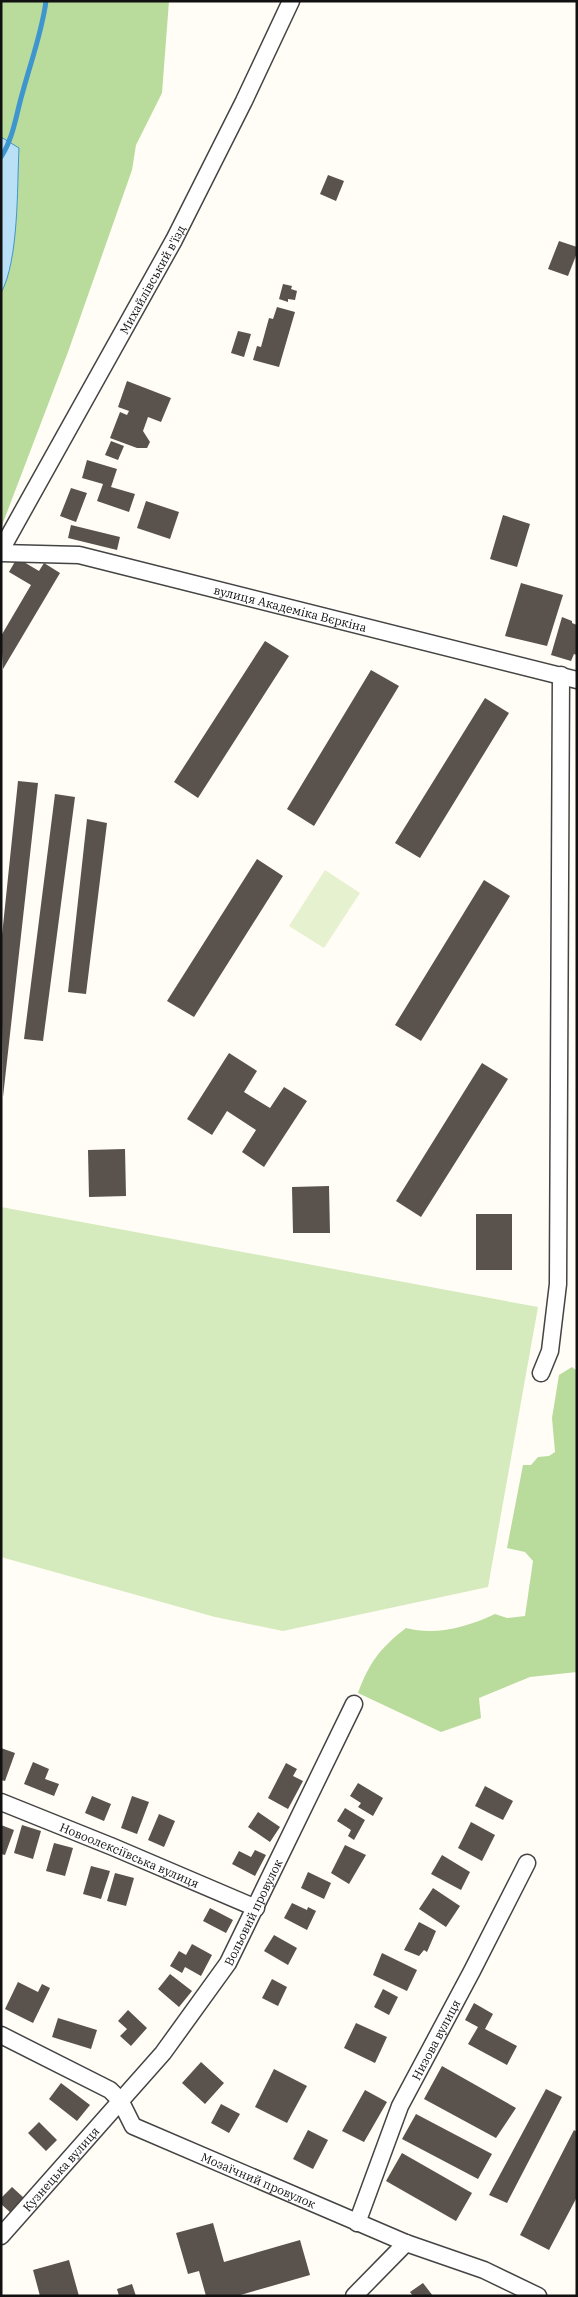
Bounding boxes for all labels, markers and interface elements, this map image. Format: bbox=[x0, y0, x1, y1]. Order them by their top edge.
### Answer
street label: Михайлівський в'їзд bbox=[116, 222, 188, 336]
street label: вулиця Академіка Вєркіна bbox=[212, 582, 369, 635]
street label: Новоолексіївська вулиця bbox=[58, 1819, 202, 1890]
street label: Вольовий провулок bbox=[221, 1856, 285, 1968]
street label: Низова вулиця bbox=[408, 1997, 463, 2082]
street label: Кузнецька вулиця bbox=[19, 2123, 102, 2214]
street label: Мозаїчний провулок bbox=[199, 2149, 318, 2211]

